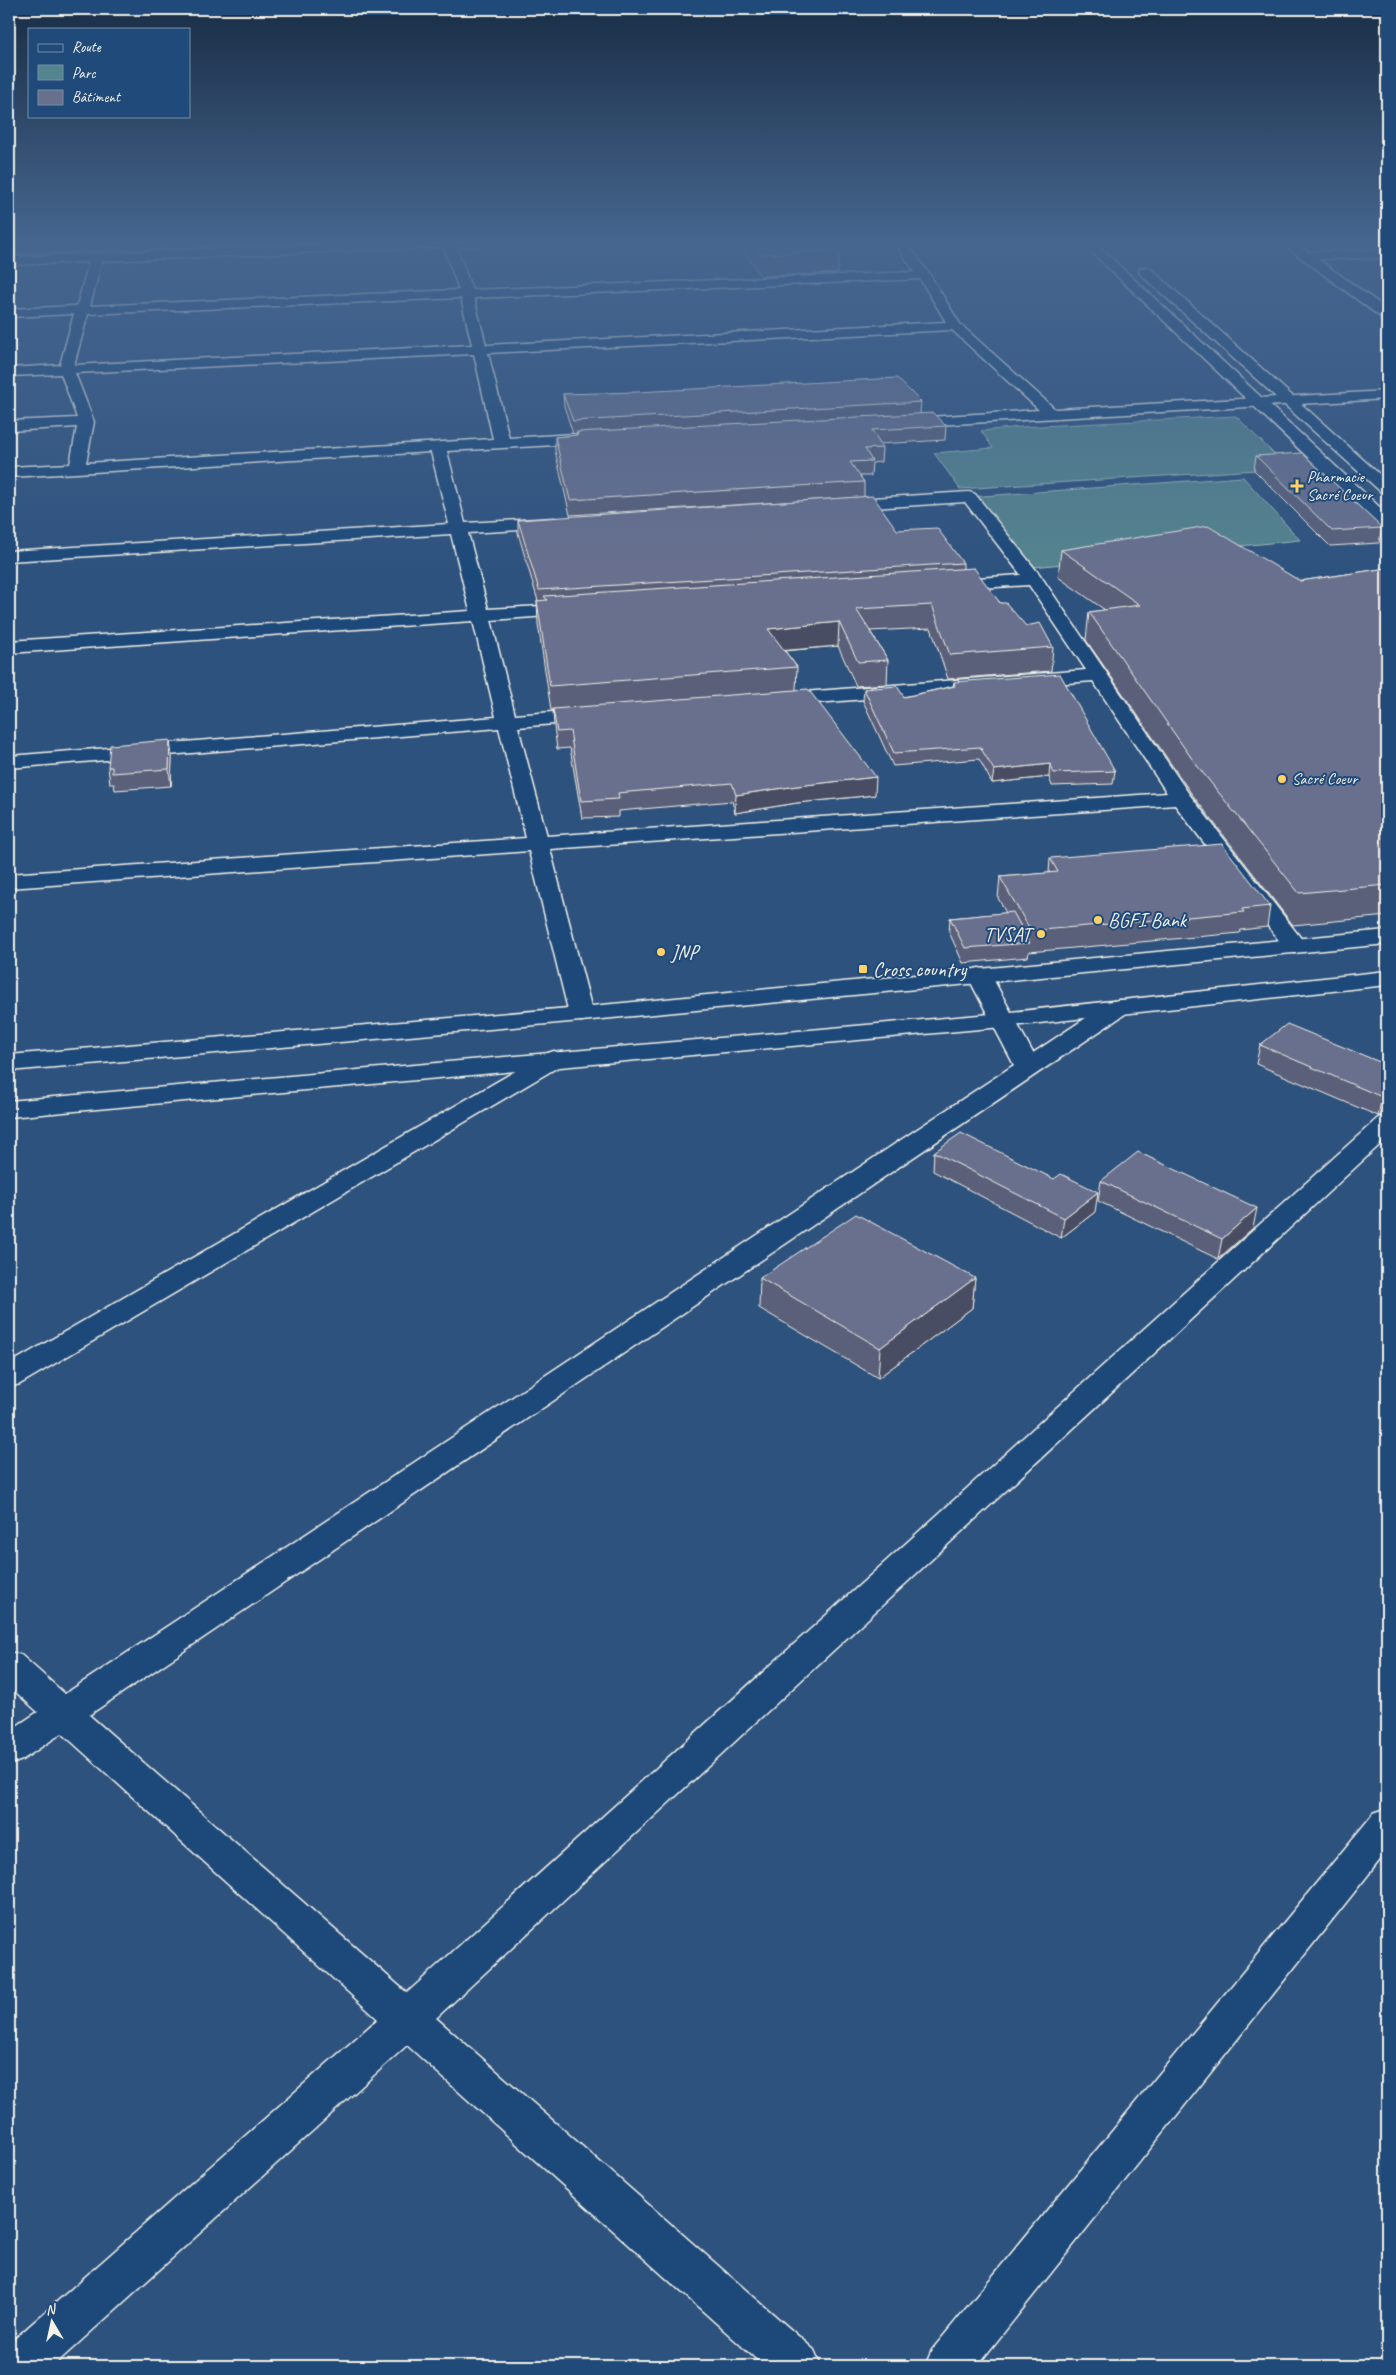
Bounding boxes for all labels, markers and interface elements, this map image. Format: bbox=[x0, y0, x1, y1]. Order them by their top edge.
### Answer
legend bbox=[28, 28, 190, 118]
text: Route bbox=[72, 38, 102, 57]
text: Parc bbox=[72, 64, 96, 83]
text: Bâtiment bbox=[72, 88, 122, 107]
place label: Pharmacie Sacré Coeur bbox=[1307, 467, 1374, 505]
marker: Pharmacie Sacré Coeur bbox=[1291, 480, 1303, 492]
place label: Sacré Coeur bbox=[1292, 769, 1359, 789]
marker: Sacré Coeur bbox=[1276, 773, 1288, 785]
place label: BGFI Bank bbox=[1108, 908, 1188, 933]
marker: BGFI Bank bbox=[1092, 914, 1104, 926]
place label: TVSAT bbox=[984, 922, 1035, 947]
marker: TVSAT bbox=[1035, 928, 1047, 940]
place label: JNP bbox=[670, 940, 700, 965]
marker: JNP bbox=[655, 946, 667, 958]
place label: Cross country bbox=[873, 957, 968, 982]
marker: Cross country bbox=[857, 963, 869, 975]
north arrow bbox=[28, 2298, 78, 2348]
text: N bbox=[44, 2300, 58, 2319]

